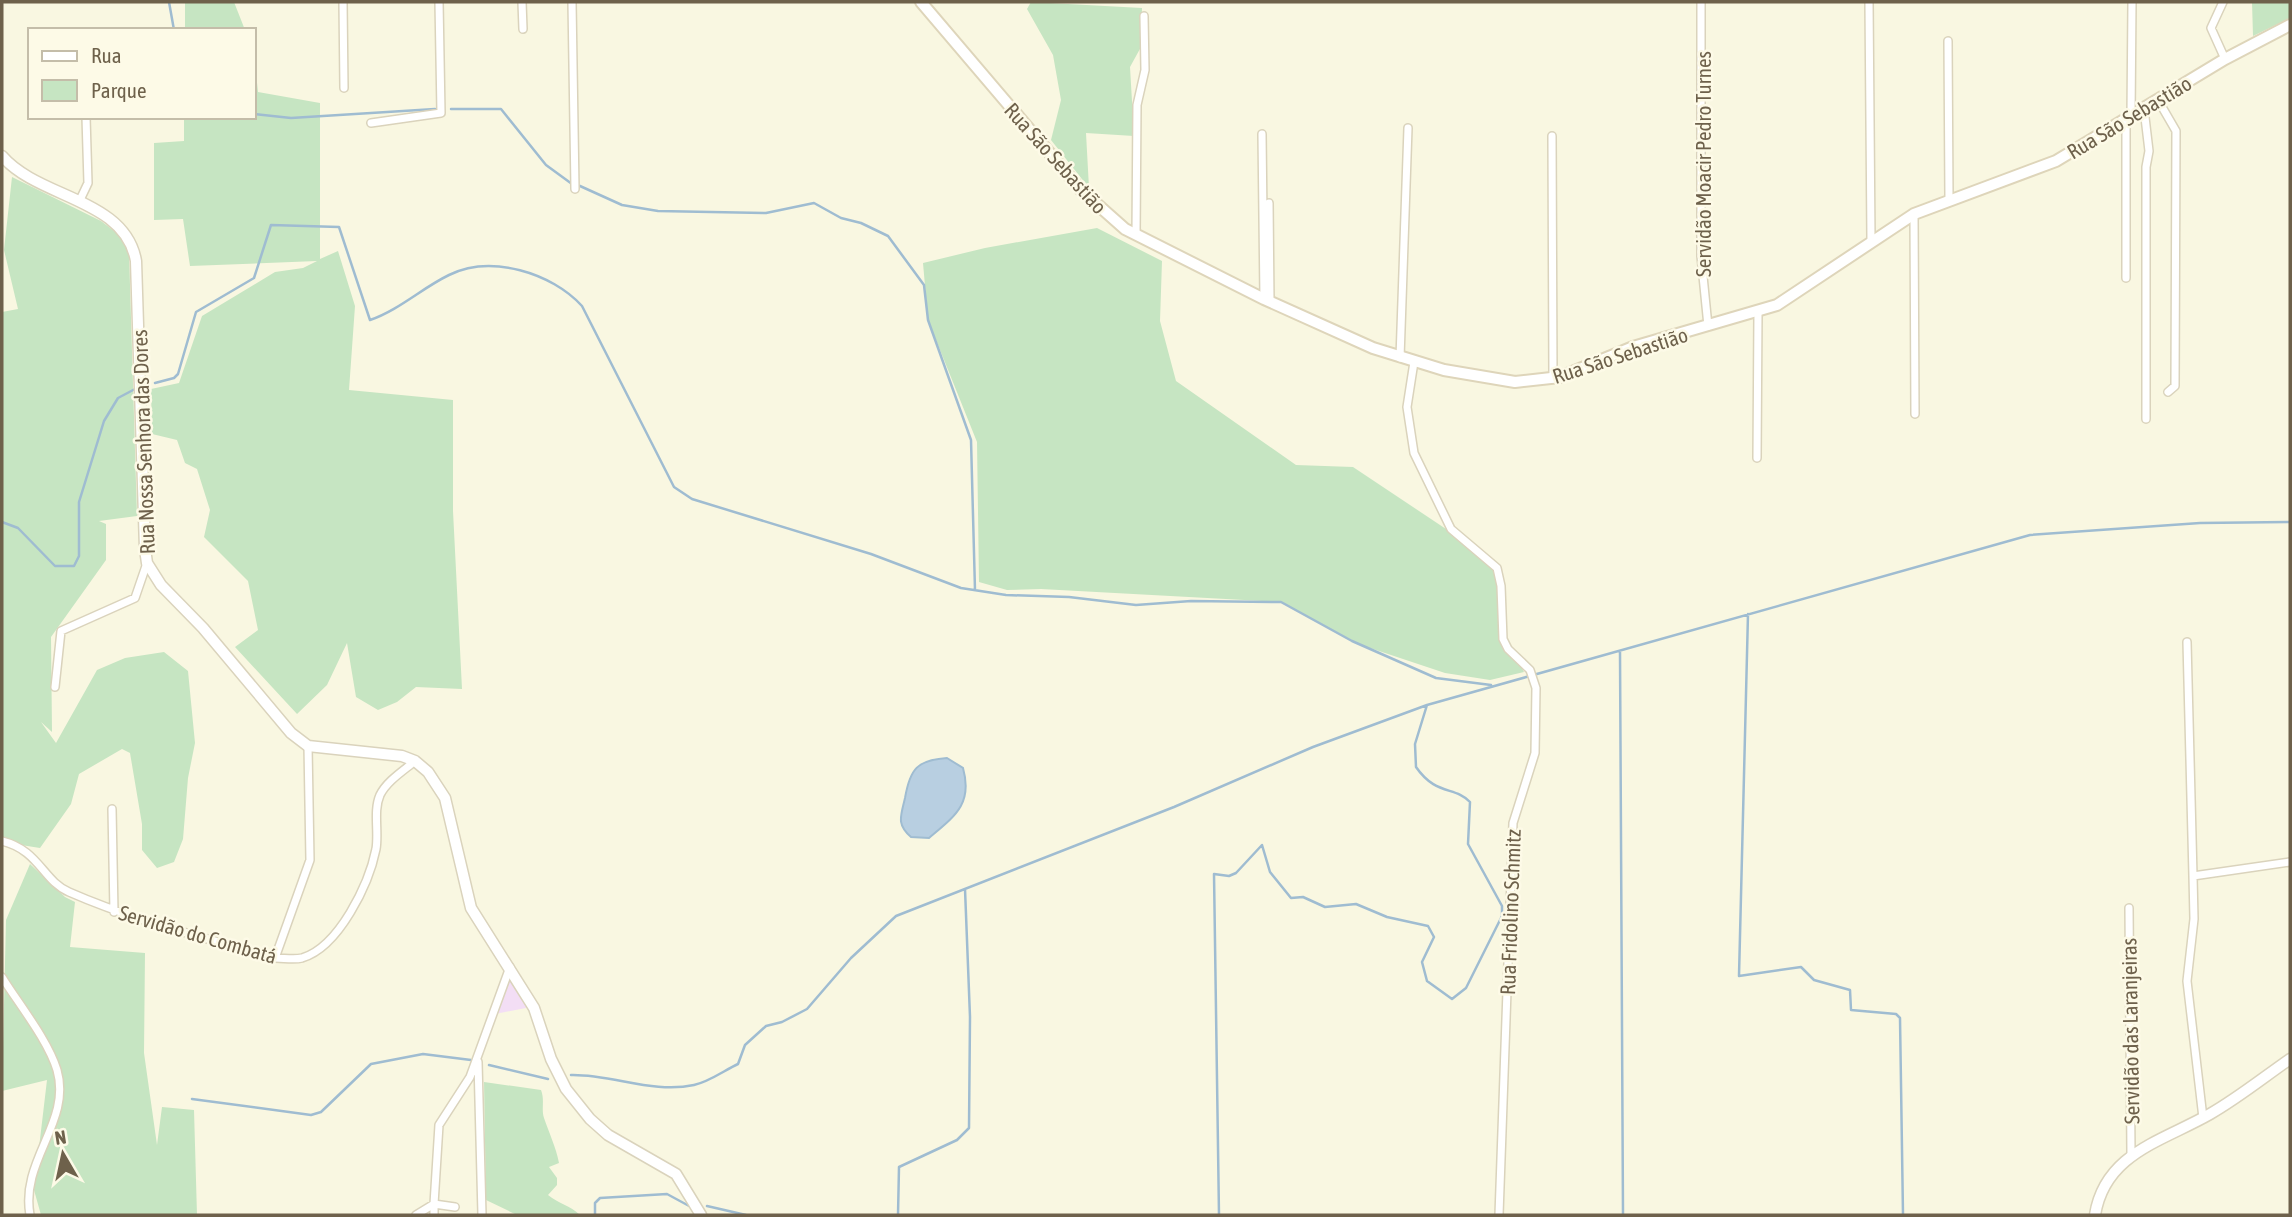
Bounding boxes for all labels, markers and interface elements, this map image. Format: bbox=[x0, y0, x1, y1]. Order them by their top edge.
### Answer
legend bbox=[28, 28, 256, 119]
text: Rua bbox=[91, 43, 121, 67]
street label: Servidão Moacir Pedro Turnes bbox=[1691, 51, 1715, 277]
street label: Rua São Sebastião bbox=[2063, 71, 2195, 163]
text: Parque bbox=[91, 78, 146, 102]
street label: Rua São Sebastião bbox=[1000, 98, 1112, 218]
street label: Rua São Sebastião bbox=[1549, 322, 1691, 388]
street label: Rua Nossa Senhora das Dores bbox=[127, 329, 159, 555]
street label: Rua Fridolino Schmitz bbox=[1495, 828, 1525, 995]
street label: Servidão do Combatá bbox=[116, 900, 280, 968]
street label: Servidão das Laranjeiras bbox=[2116, 938, 2144, 1124]
north arrow bbox=[28, 1119, 98, 1189]
text: N bbox=[53, 1125, 68, 1149]

